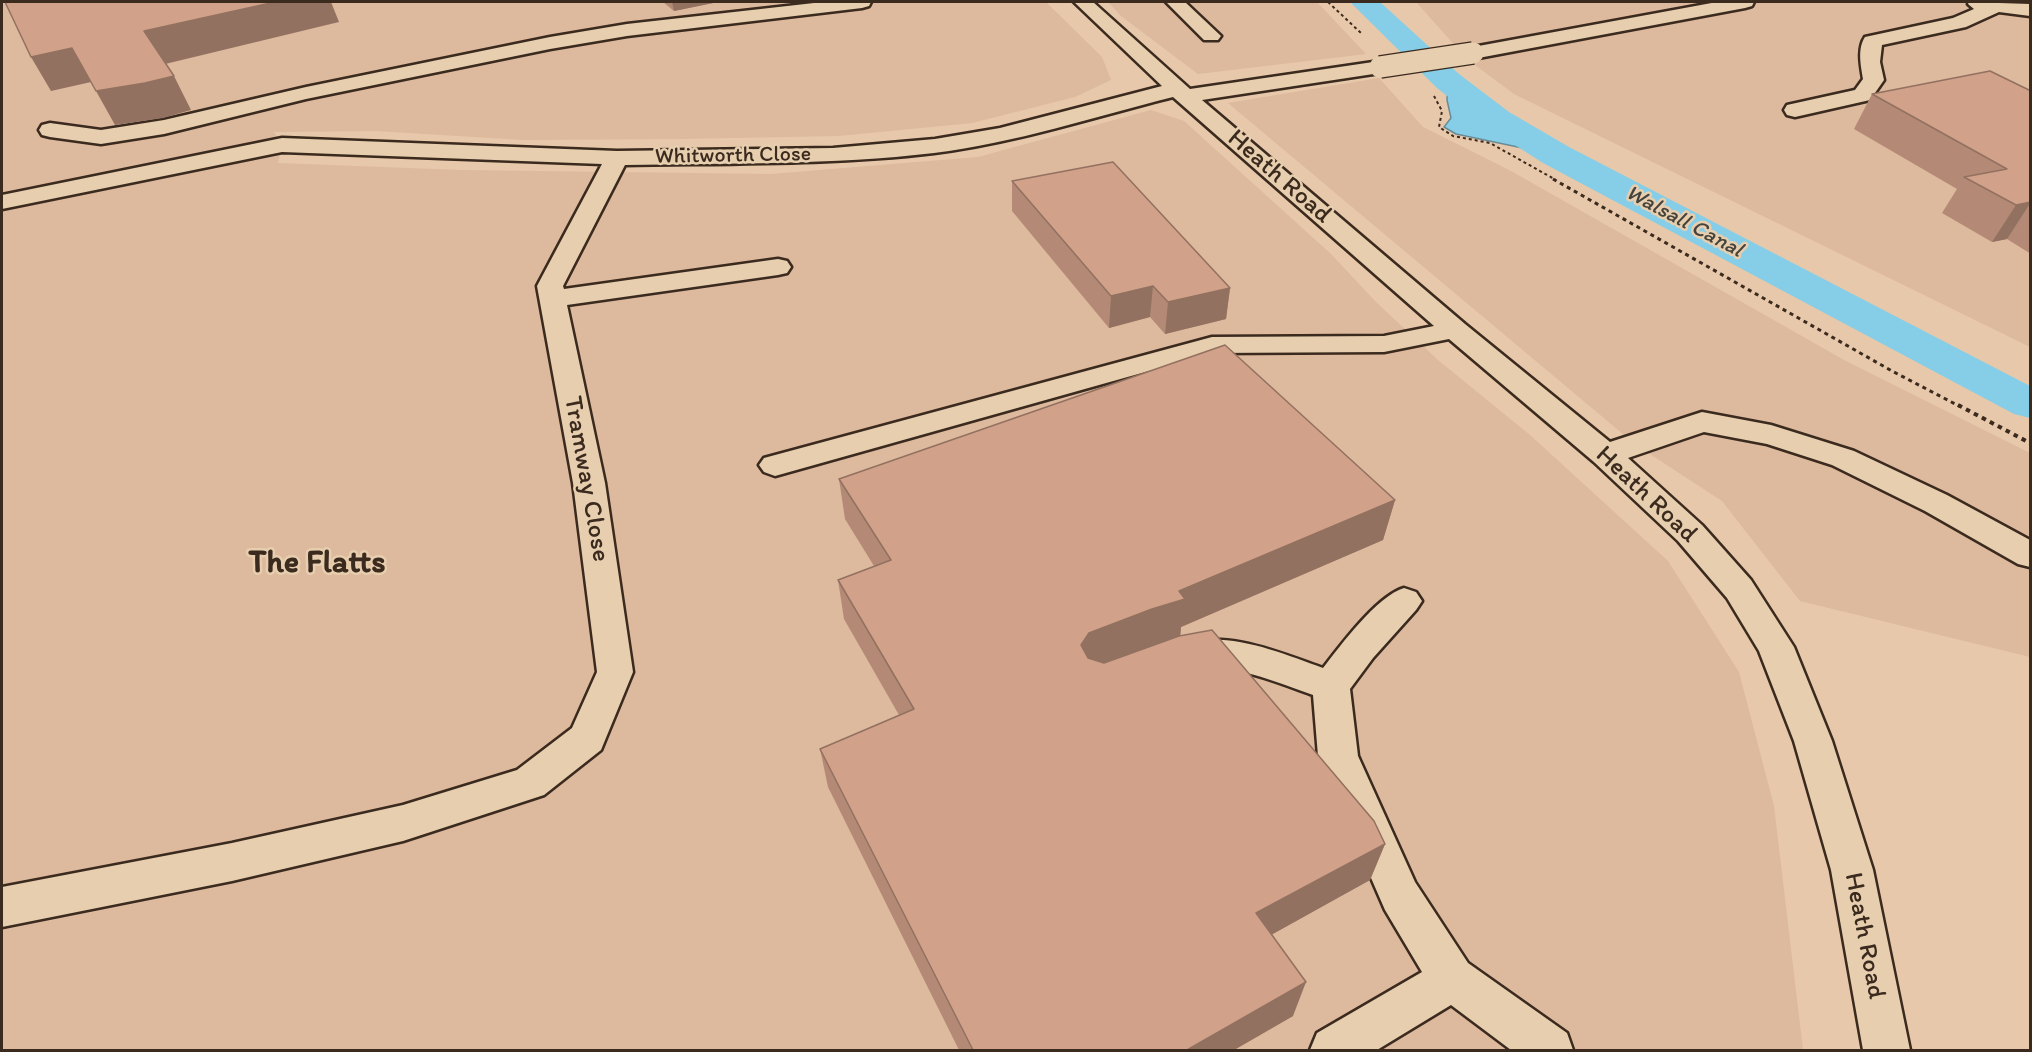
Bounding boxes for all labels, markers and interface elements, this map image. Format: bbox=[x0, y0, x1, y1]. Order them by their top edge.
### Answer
street label: Heath Road bbox=[1220, 123, 1338, 231]
street label: Whitworth Close bbox=[655, 141, 811, 171]
water label: Walsall Canal bbox=[1621, 180, 1747, 264]
street label: Tramway Close bbox=[556, 394, 616, 564]
street label: Heath Road bbox=[1589, 440, 1703, 550]
district label: The Flatts bbox=[249, 545, 385, 583]
street label: Heath Road bbox=[1836, 870, 1892, 1002]

